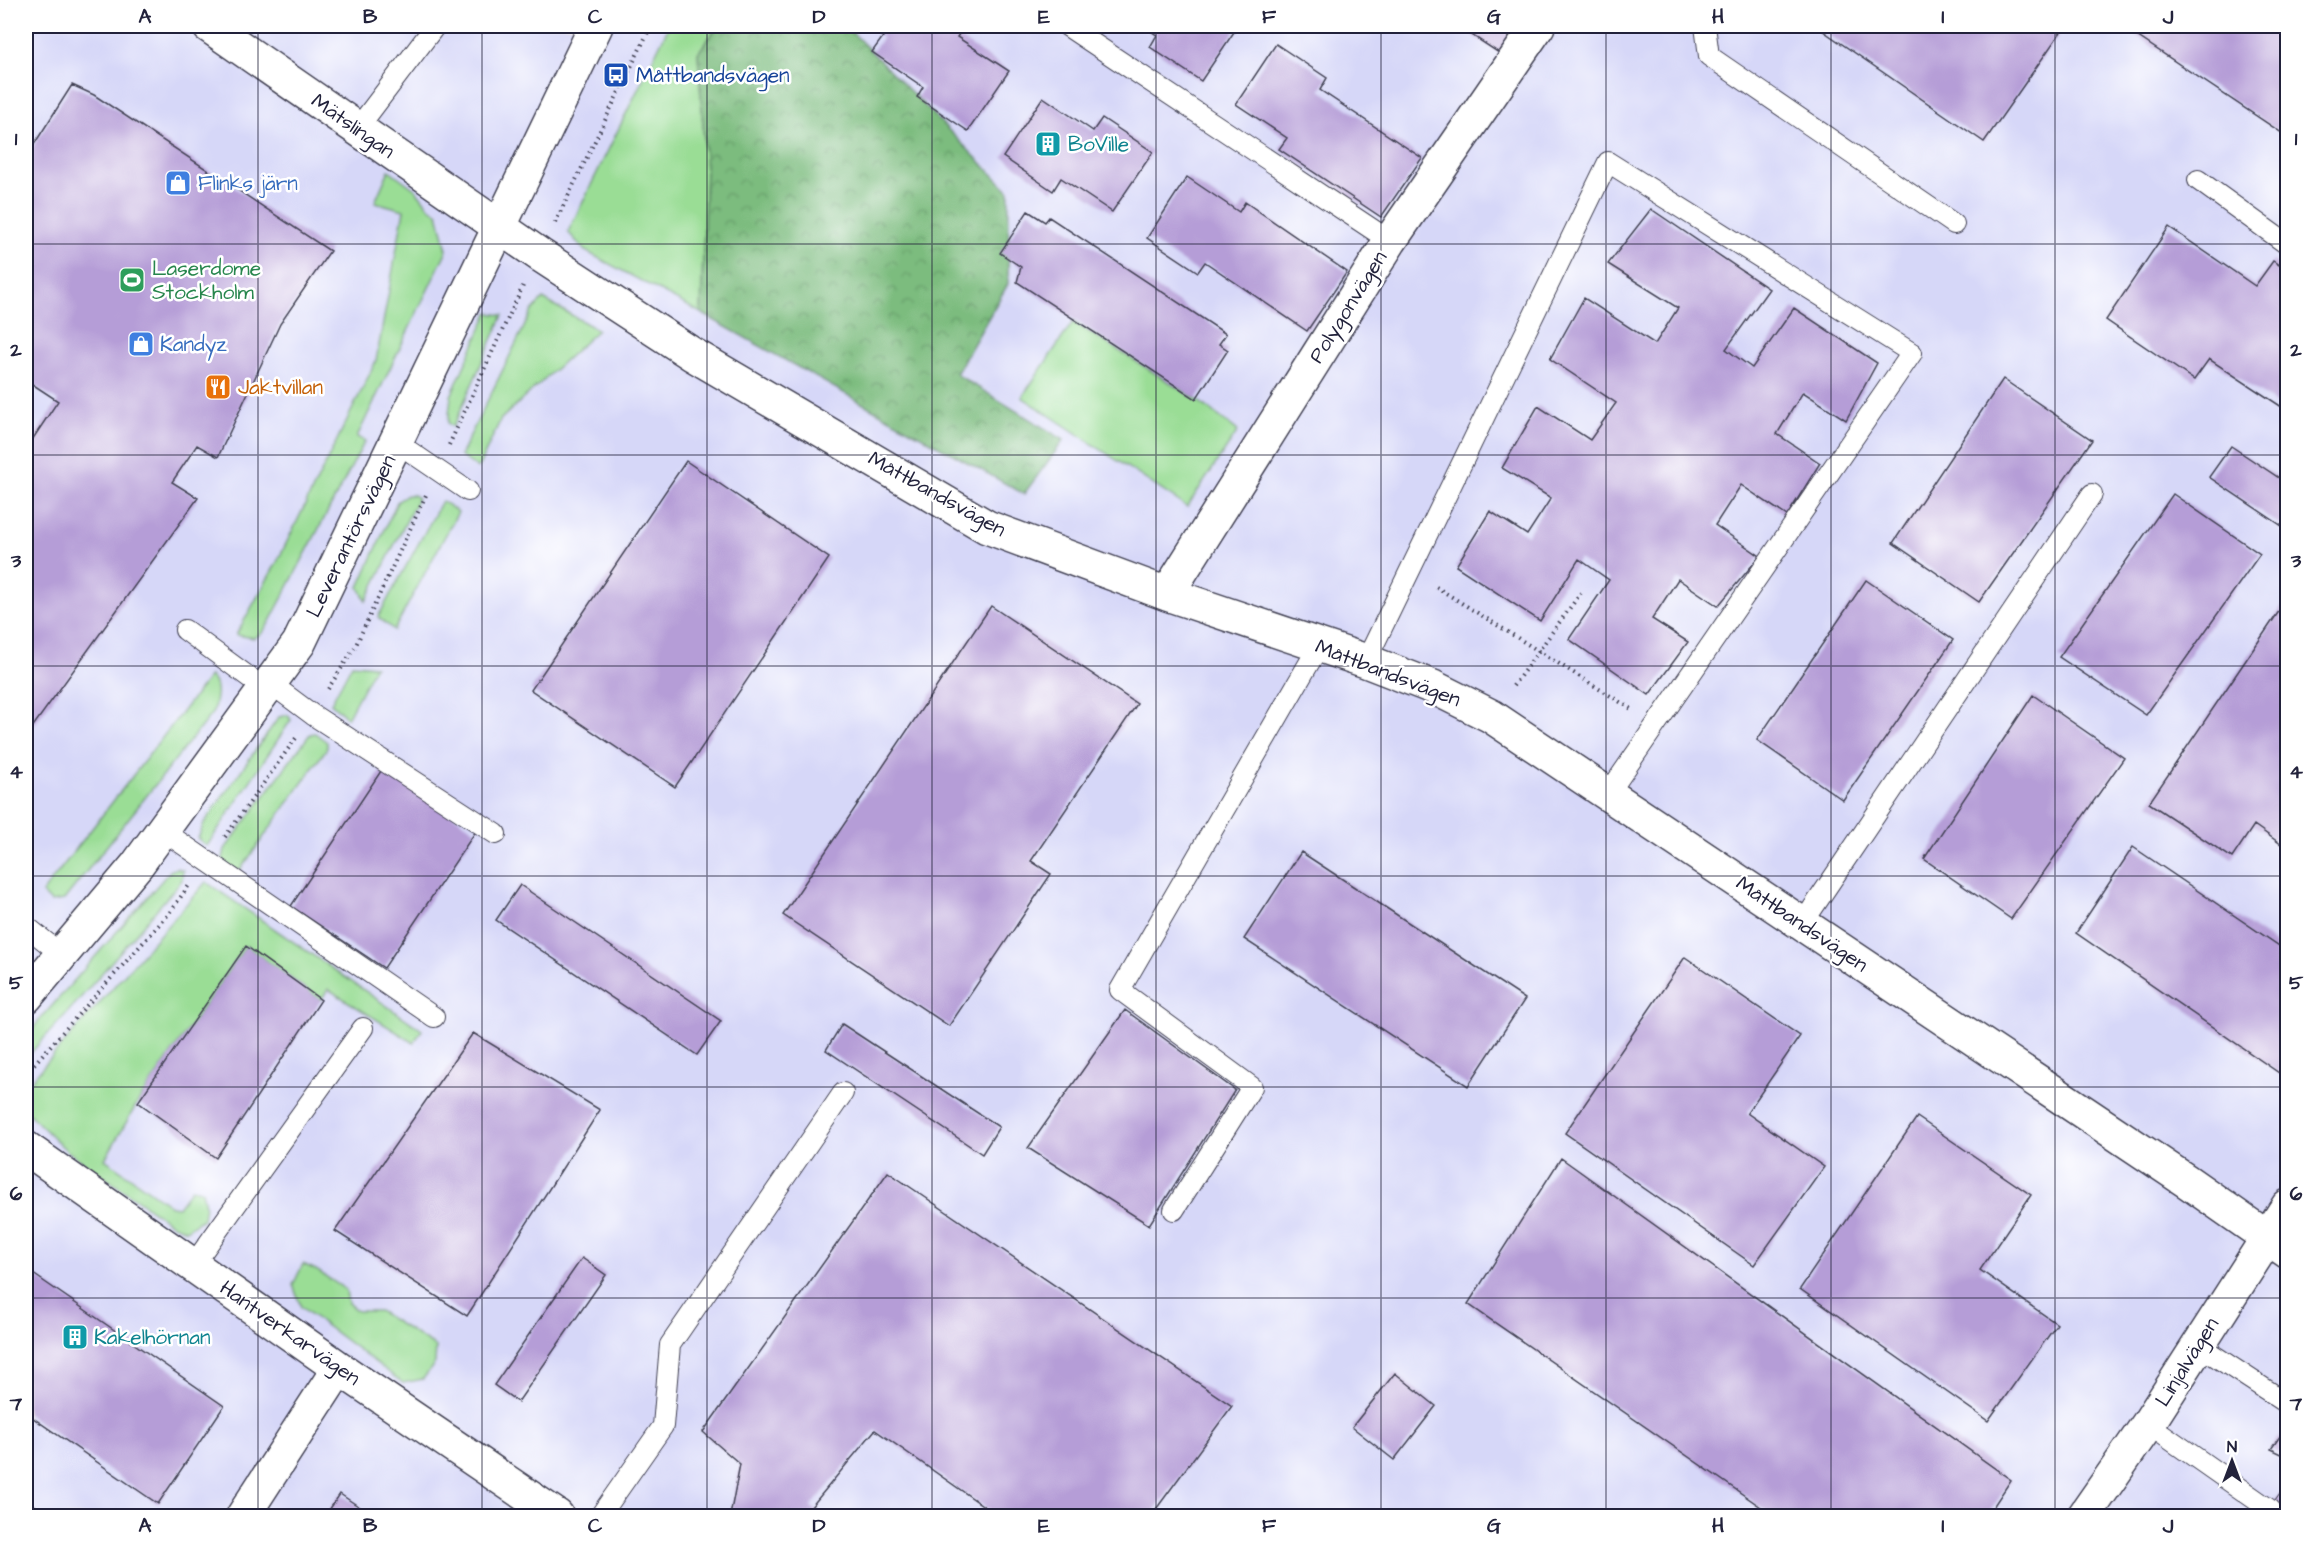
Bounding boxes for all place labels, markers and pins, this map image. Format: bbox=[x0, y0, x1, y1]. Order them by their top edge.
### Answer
bus stop icon: Måttbandsvägen bbox=[601, 60, 631, 90]
place label: Måttbandsvägen bbox=[636, 61, 790, 92]
building icon: BoVille bbox=[1033, 129, 1063, 159]
place label: BoVille bbox=[1068, 130, 1129, 159]
shop icon: Flinks järn bbox=[163, 168, 193, 198]
place label: Flinks järn bbox=[198, 169, 298, 198]
place label: Laserdome Stockholm bbox=[152, 254, 261, 307]
sports icon: Laserdome Stockholm bbox=[117, 265, 147, 295]
shop icon: Kandyz bbox=[126, 329, 156, 359]
place label: Kandyz bbox=[160, 330, 227, 361]
restaurant icon: Jaktvillan bbox=[203, 372, 233, 402]
place label: Jaktvillan bbox=[238, 373, 323, 402]
building icon: Kakelhörnan bbox=[60, 1322, 90, 1352]
place label: Kakelhörnan bbox=[94, 1323, 210, 1352]

